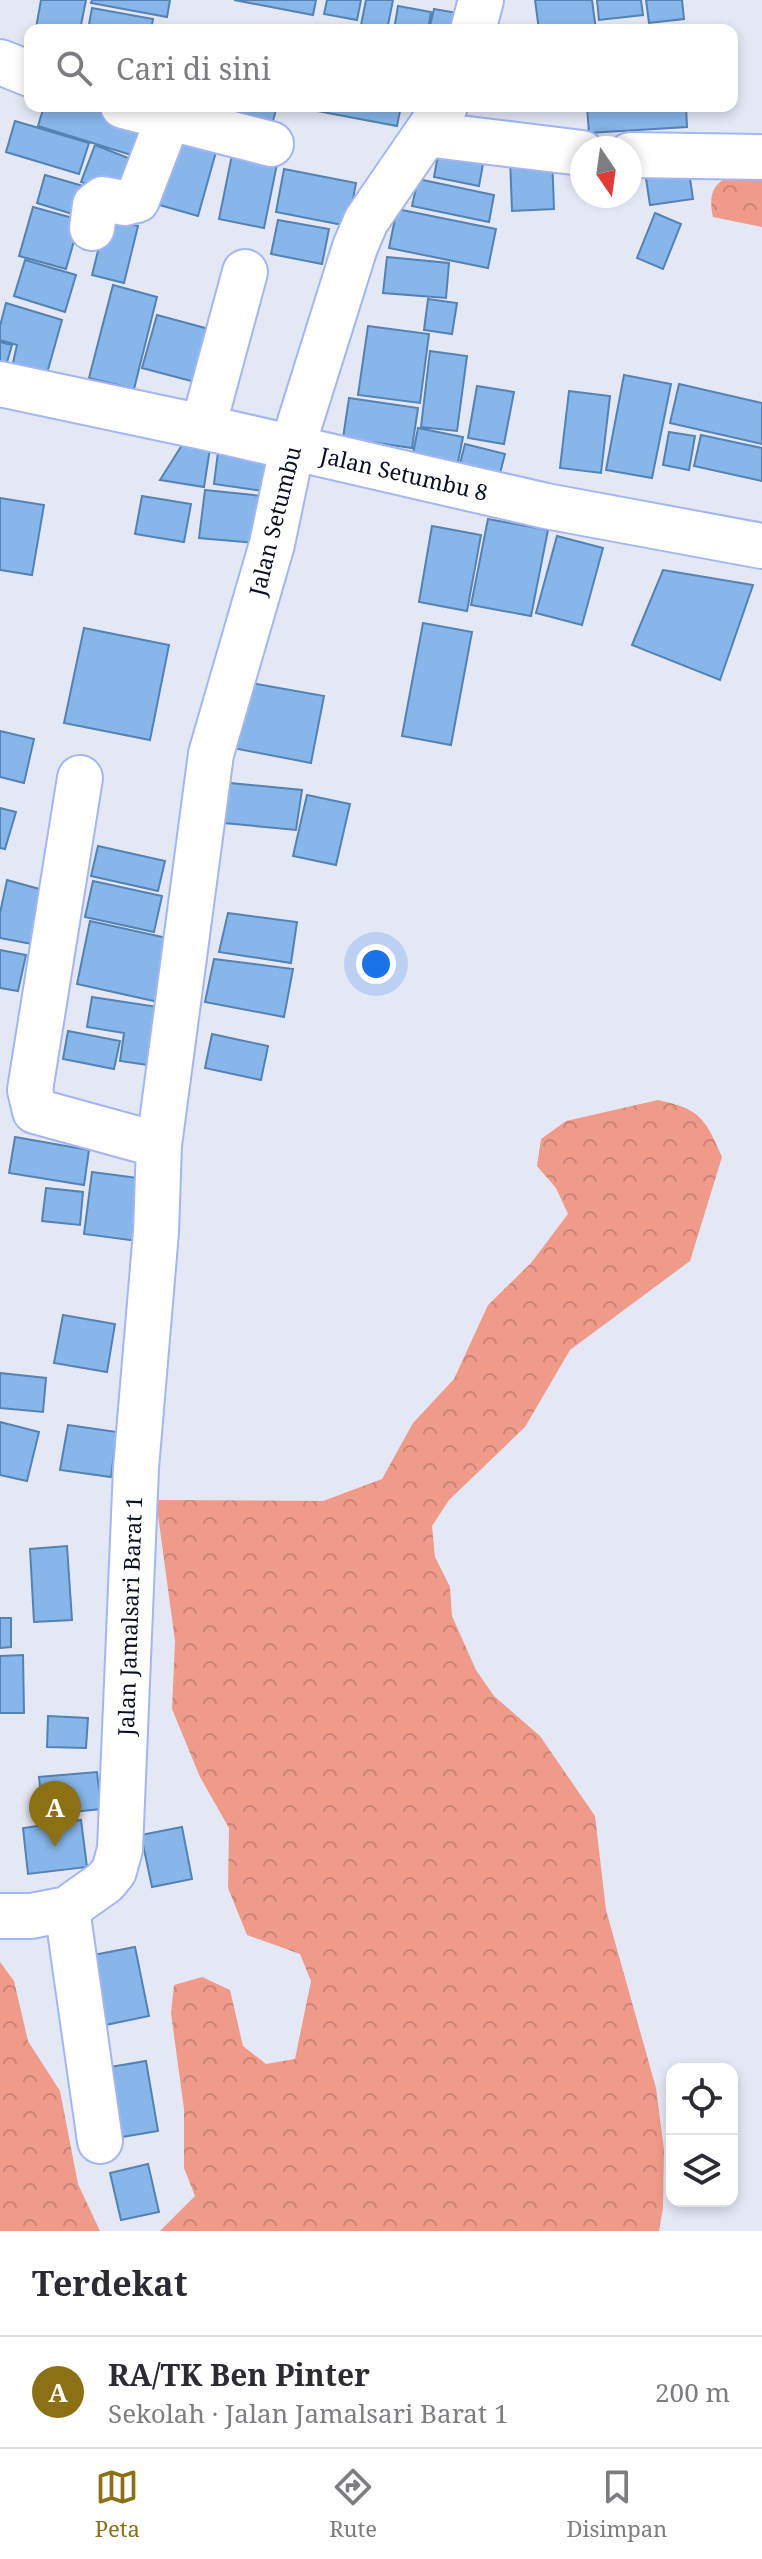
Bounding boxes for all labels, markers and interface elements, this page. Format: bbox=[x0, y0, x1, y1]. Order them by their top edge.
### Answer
search box bbox=[24, 24, 738, 112]
icon: search bbox=[52, 46, 96, 90]
text: Cari di sini bbox=[116, 48, 271, 89]
north arrow bbox=[570, 136, 642, 208]
street label: Jalan Setumbu 8 bbox=[317, 439, 491, 507]
street label: Jalan Setumbu bbox=[241, 443, 307, 600]
your location bbox=[356, 944, 396, 984]
street label: Jalan Jamalsari Barat 1 bbox=[110, 1496, 148, 1737]
pin: A bbox=[29, 1781, 81, 1847]
map controls bbox=[666, 2063, 738, 2207]
button: locate bbox=[666, 2063, 738, 2135]
button: layers bbox=[666, 2135, 738, 2207]
text: Terdekat bbox=[32, 2260, 187, 2306]
text: RA/TK Ben Pinter bbox=[108, 2354, 370, 2395]
text: A bbox=[48, 2374, 68, 2410]
text: 200 m bbox=[655, 2374, 730, 2410]
text: Sekolah · Jalan Jamalsari Barat 1 bbox=[108, 2395, 508, 2431]
tab: Peta bbox=[95, 2465, 140, 2543]
tab: Rute bbox=[329, 2465, 377, 2543]
tab: Disimpan bbox=[566, 2465, 667, 2543]

